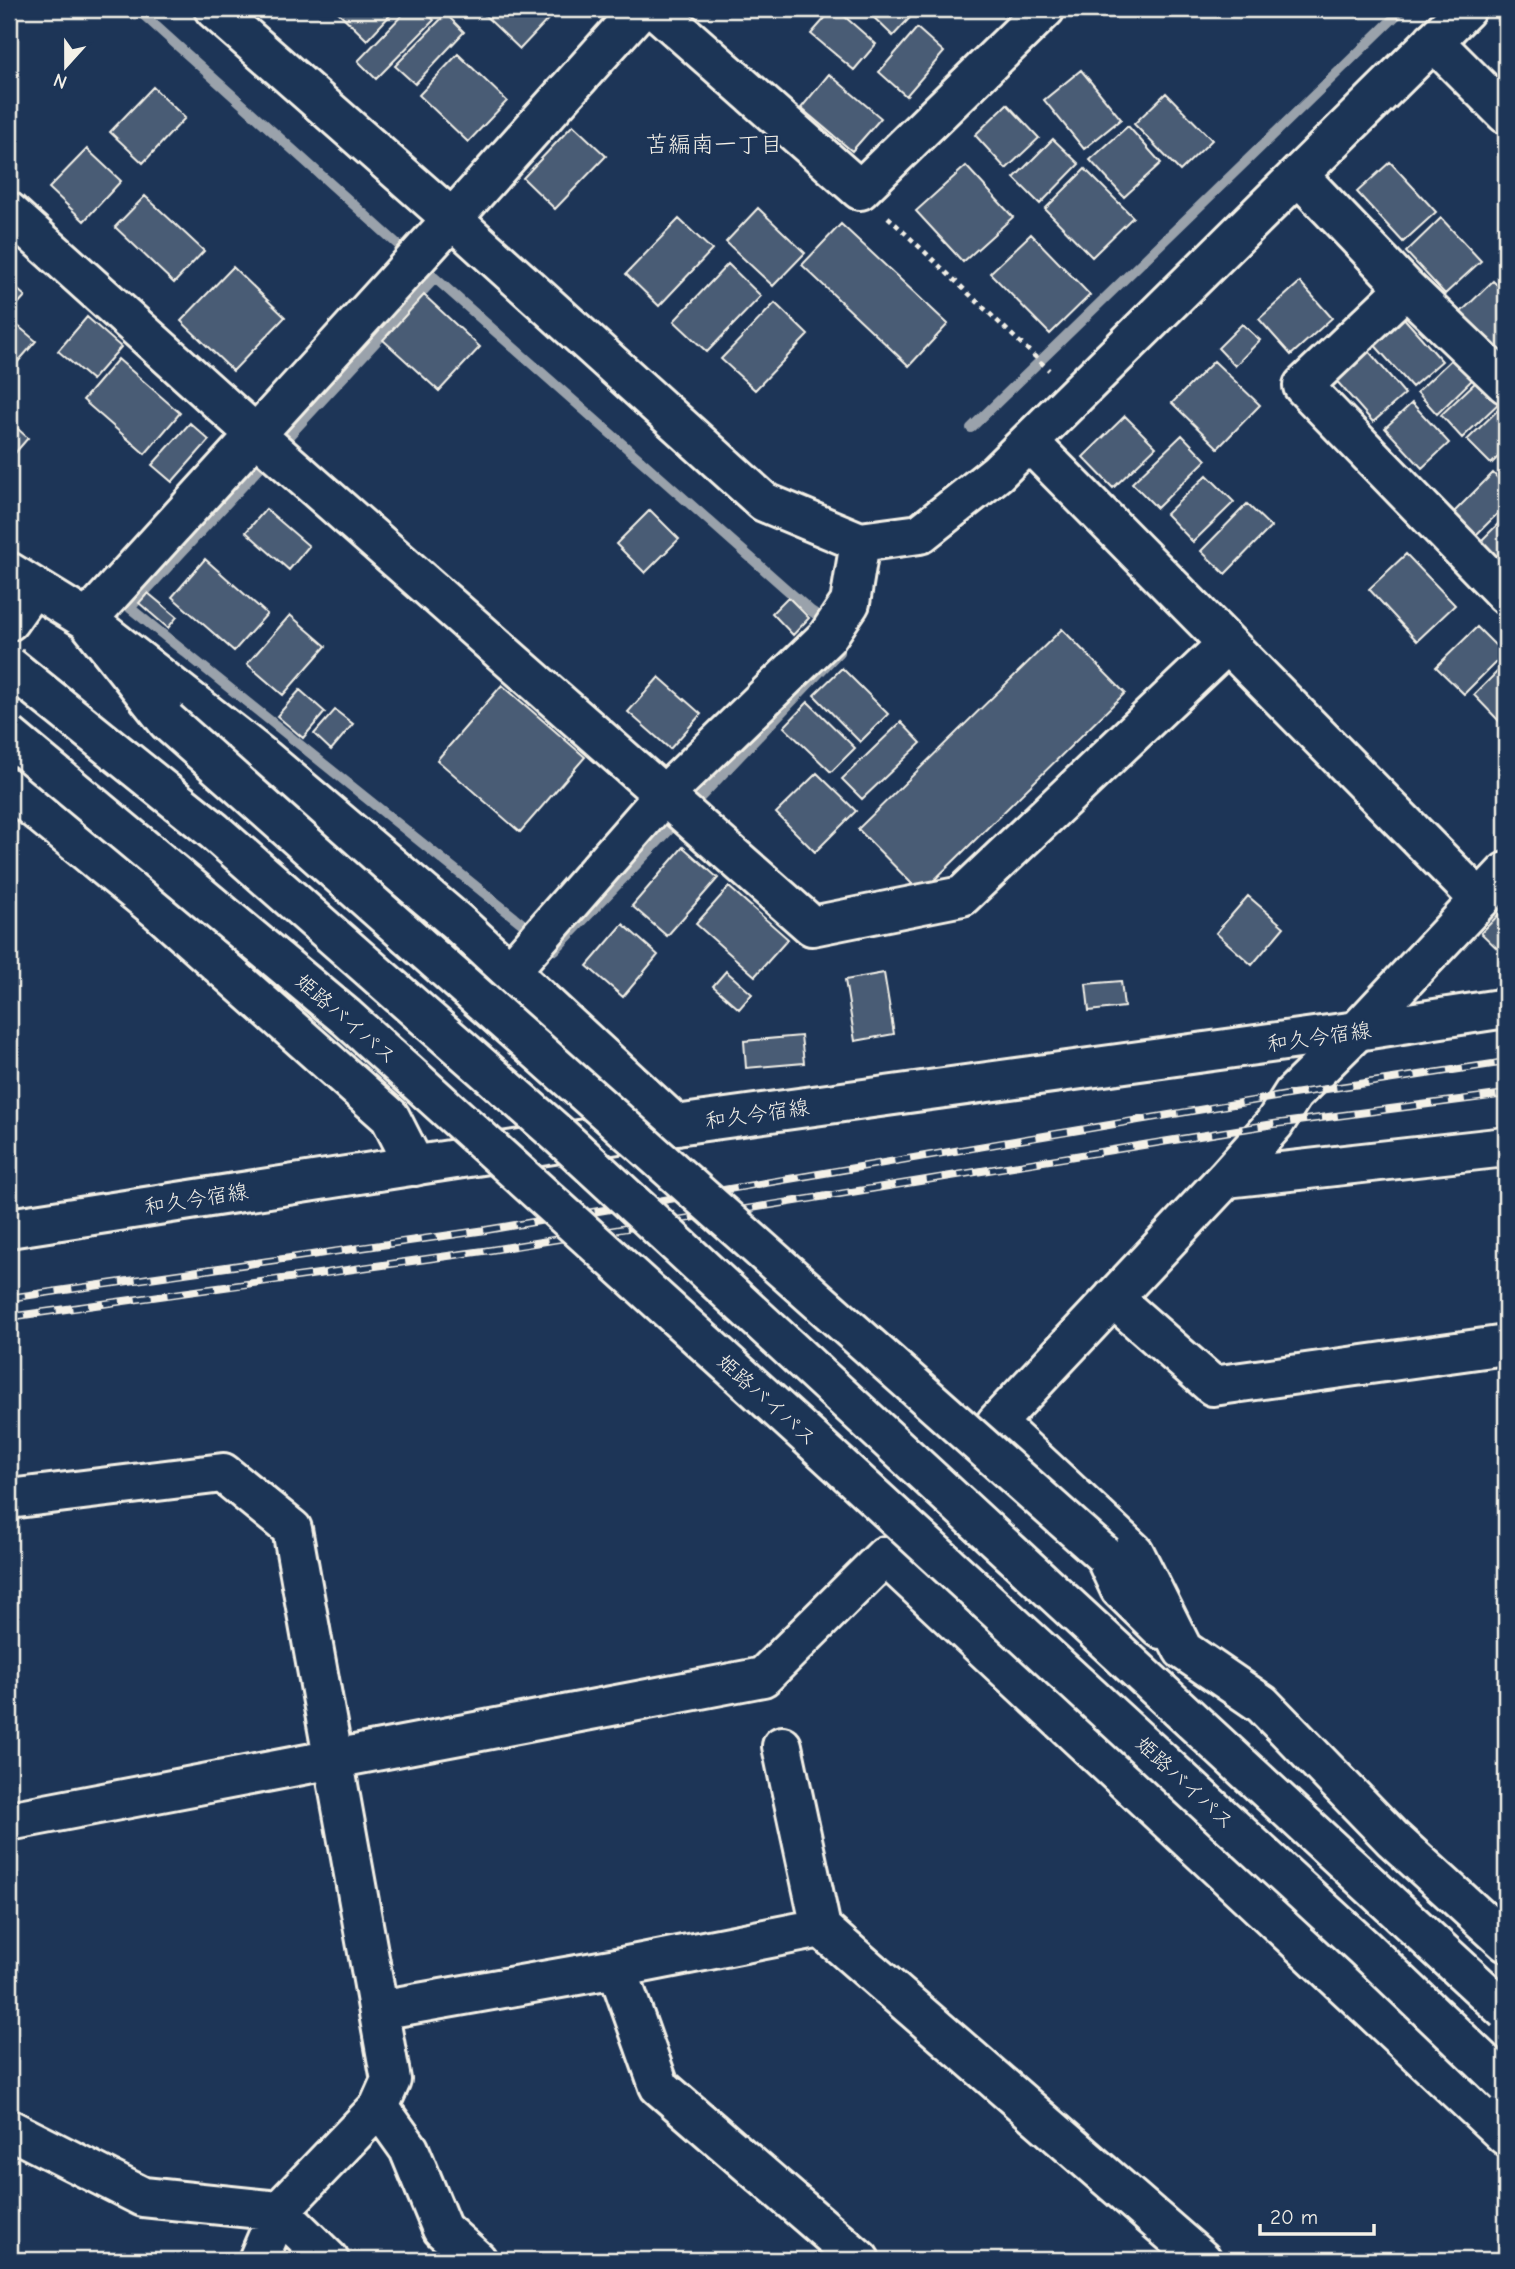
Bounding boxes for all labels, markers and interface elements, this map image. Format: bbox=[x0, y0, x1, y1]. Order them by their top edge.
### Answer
north arrow bbox=[32, 32, 102, 102]
text: N bbox=[51, 68, 70, 93]
district label: 苫編南一丁目 bbox=[645, 131, 783, 158]
street label: 姫路バイパス bbox=[291, 969, 401, 1069]
street label: 和久今宿線 bbox=[1265, 1018, 1373, 1056]
street label: 和久今宿線 bbox=[703, 1095, 811, 1133]
street label: 和久今宿線 bbox=[142, 1179, 250, 1219]
street label: 姫路バイパス bbox=[712, 1349, 822, 1451]
street label: 姫路バイパス bbox=[1131, 1731, 1239, 1835]
scale bar bbox=[1260, 2192, 1373, 2236]
text: 20 m bbox=[1270, 2205, 1318, 2229]

